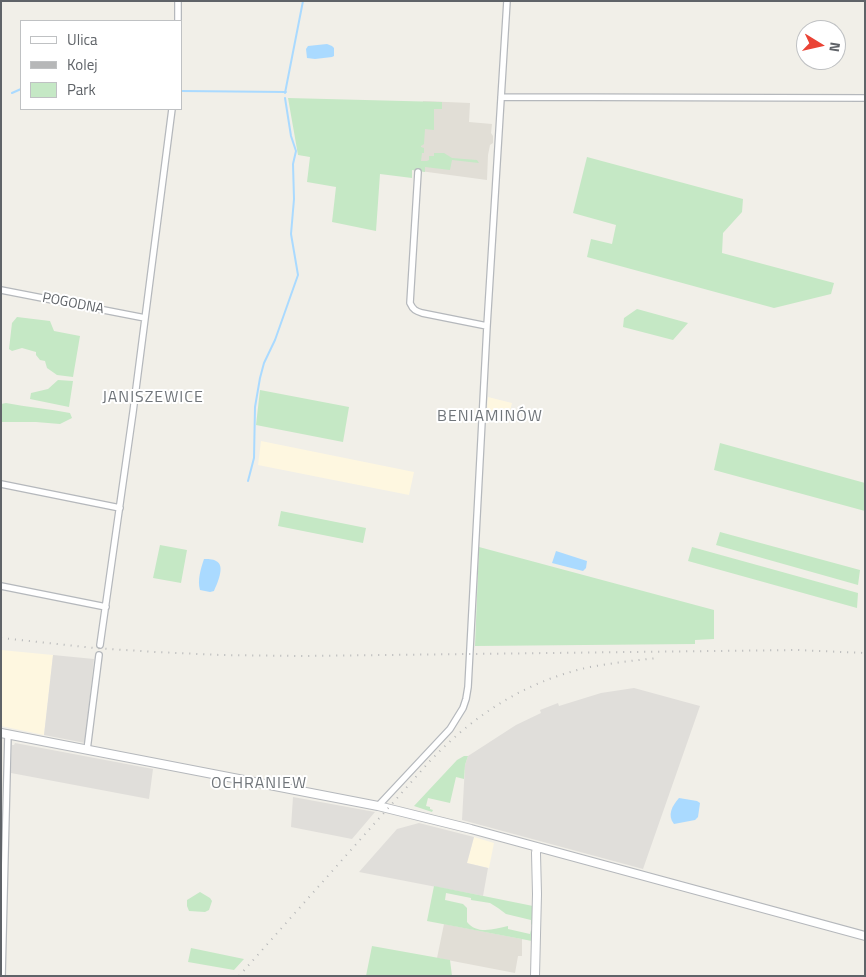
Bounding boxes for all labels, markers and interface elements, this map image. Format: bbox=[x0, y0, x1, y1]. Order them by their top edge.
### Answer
legend bbox=[20, 20, 182, 110]
north arrow bbox=[796, 20, 846, 70]
text: Ulica bbox=[67, 28, 97, 51]
text: N bbox=[824, 41, 846, 54]
text: Kolej bbox=[67, 53, 98, 76]
text: Park bbox=[67, 78, 96, 101]
street label: POGODNA bbox=[41, 290, 105, 318]
district label: JANISZEWICE bbox=[101, 388, 205, 408]
district label: BENIAMINÓW bbox=[436, 407, 544, 427]
district label: OCHRANIEW bbox=[210, 774, 308, 794]

